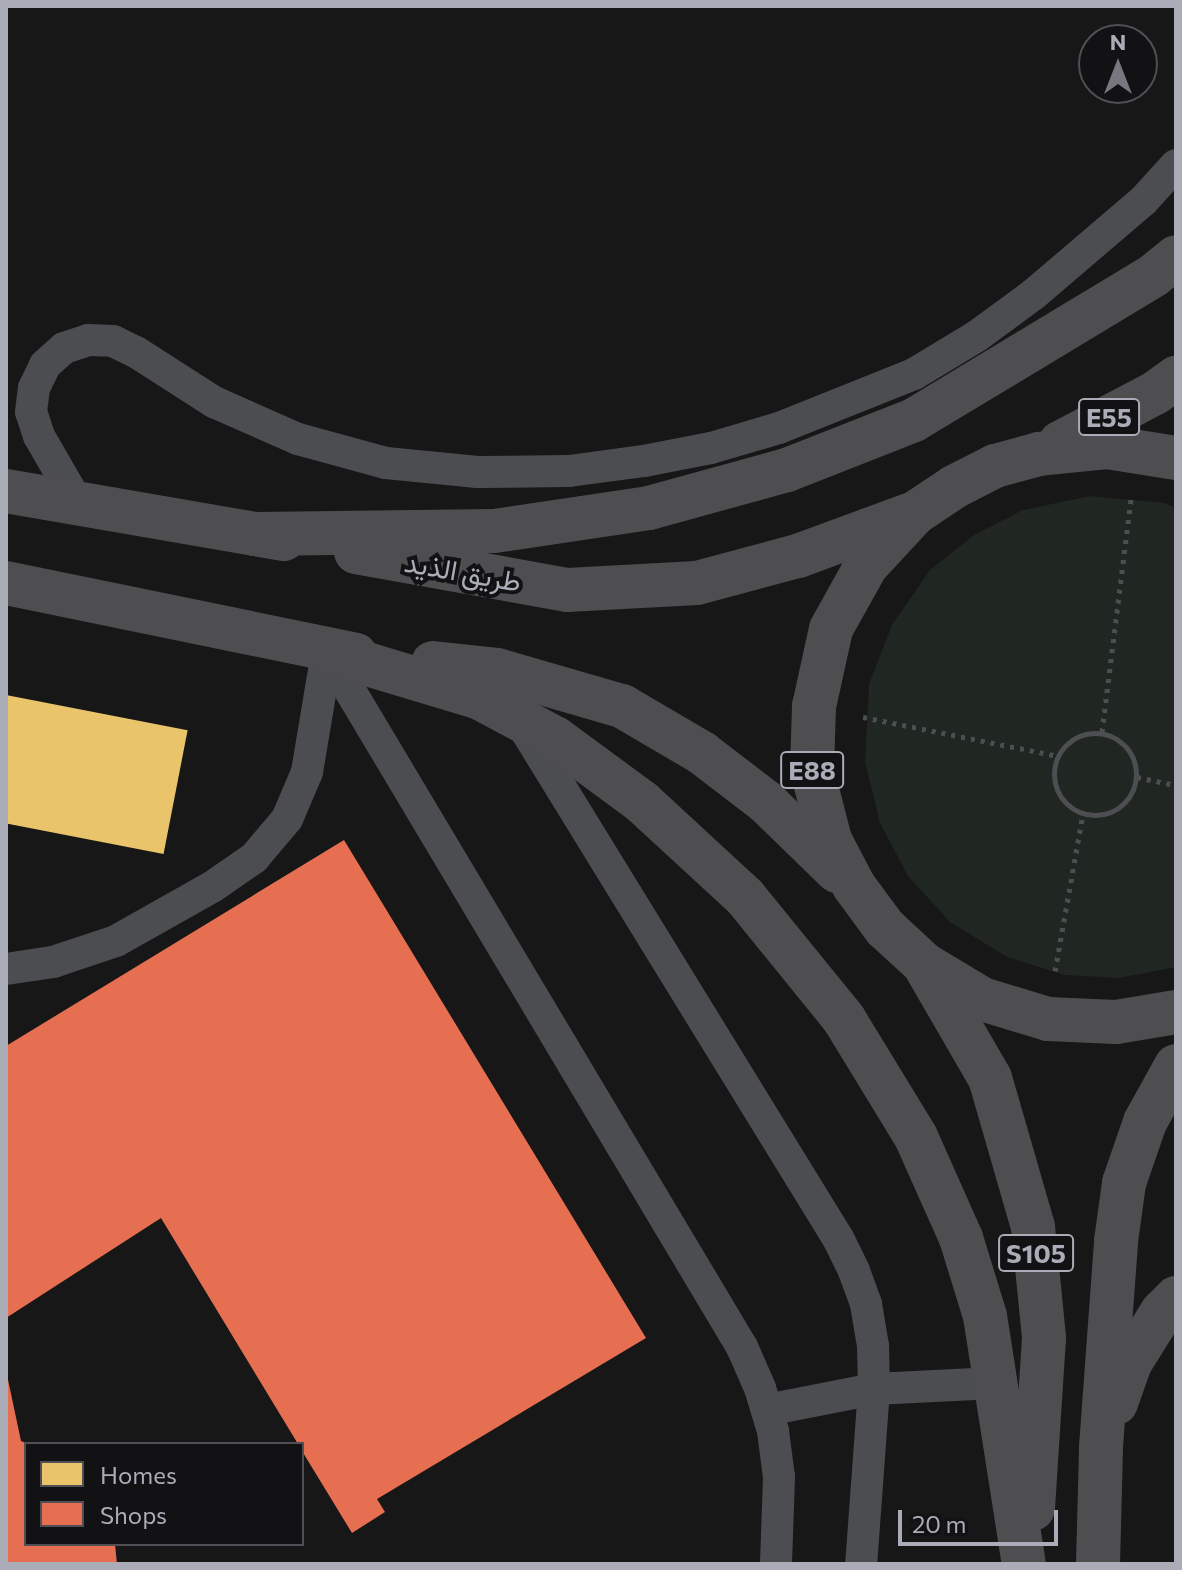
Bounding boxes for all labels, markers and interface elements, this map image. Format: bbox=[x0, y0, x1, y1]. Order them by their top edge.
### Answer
north arrow bbox=[1078, 24, 1158, 104]
text: N bbox=[1110, 28, 1126, 55]
road number: E55 bbox=[1077, 395, 1141, 439]
street label: طريق الذيد bbox=[402, 544, 524, 598]
road number: E88 bbox=[780, 748, 844, 792]
road number: S105 bbox=[998, 1231, 1074, 1275]
legend bbox=[24, 1442, 304, 1546]
text: Homes bbox=[100, 1460, 177, 1489]
scale bar bbox=[902, 1494, 1062, 1544]
text: Shops bbox=[100, 1500, 167, 1529]
text: 20 m bbox=[912, 1509, 966, 1538]

